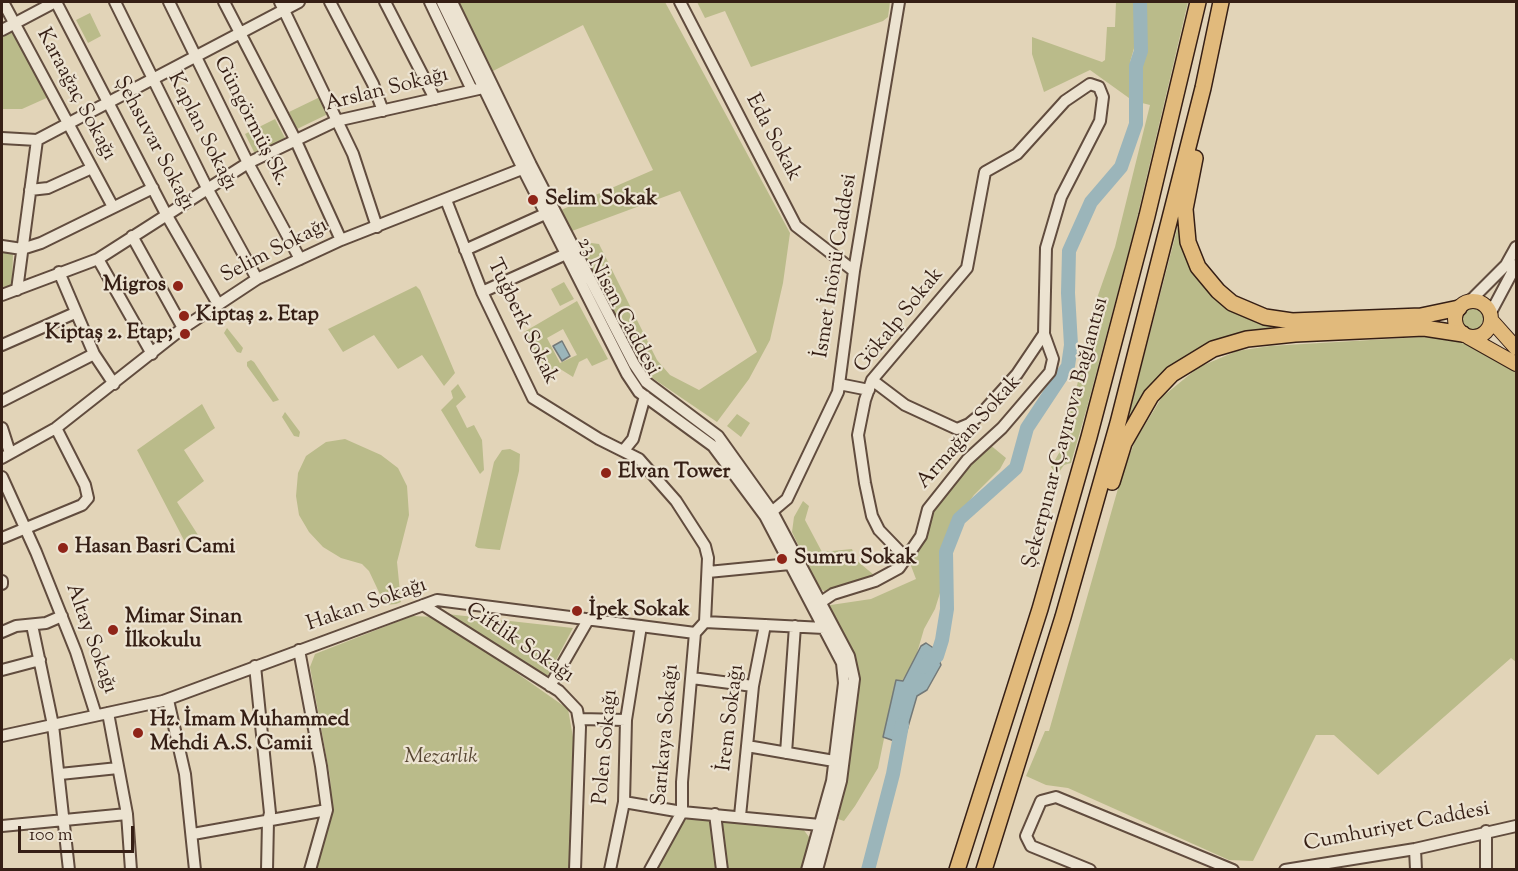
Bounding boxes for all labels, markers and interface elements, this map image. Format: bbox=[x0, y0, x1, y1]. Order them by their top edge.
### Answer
street label: Karaağaç Sokağı bbox=[30, 25, 120, 165]
street label: Güngörmüş Sk. bbox=[206, 53, 294, 191]
street label: Arslan Sokağı bbox=[323, 64, 451, 118]
street label: Kaplan Sokağı bbox=[160, 69, 242, 195]
street label: Şehsuvar Sokağı bbox=[107, 73, 199, 215]
street label: Eda Sokak bbox=[739, 90, 805, 186]
street label: İsmet İnönü Caddesi bbox=[810, 172, 864, 360]
place label: Selim Sokak bbox=[545, 187, 657, 213]
marker: Selim Sokak bbox=[526, 193, 540, 207]
street label: Selim Sokağı bbox=[217, 214, 333, 290]
street label: 23 Nisan Caddesi bbox=[570, 233, 664, 381]
street label: Tuğberk Sokak bbox=[480, 255, 562, 389]
street label: Gökalp Sokak bbox=[850, 263, 950, 379]
place label: Migros bbox=[103, 273, 166, 299]
marker: Migros bbox=[171, 279, 185, 293]
street label: Şekerpınar-Çayırova Bağlantısı bbox=[1019, 295, 1115, 571]
place label: Kiptaş 2. Etap bbox=[196, 303, 319, 329]
marker: Kiptaş 2. Etap bbox=[177, 309, 191, 323]
place label: Kiptaş 2. Etap; bbox=[45, 321, 173, 347]
marker: Kiptaş 2. Etap; bbox=[178, 327, 192, 341]
street label: Armağan Sokak bbox=[912, 371, 1028, 495]
place label: Elvan Tower bbox=[618, 460, 730, 486]
marker: Elvan Tower bbox=[599, 466, 613, 480]
place label: Hasan Basri Cami bbox=[75, 535, 235, 561]
marker: Hasan Basri Cami bbox=[56, 541, 70, 555]
place label: Sumru Sokak bbox=[794, 546, 917, 572]
marker: Sumru Sokak bbox=[775, 552, 789, 566]
street label: Hakan Sokağı bbox=[304, 574, 430, 638]
street label: Altay Sokağı bbox=[58, 581, 122, 697]
street label: Çiftlik Sokağı bbox=[460, 598, 578, 690]
place label: İpek Sokak bbox=[589, 598, 690, 624]
marker: İpek Sokak bbox=[570, 604, 584, 618]
place label: Mimar Sinan İlkokulu bbox=[125, 605, 242, 655]
marker: Mimar Sinan İlkokulu bbox=[106, 623, 120, 637]
street label: Sarıkaya Sokağı bbox=[648, 663, 686, 807]
street label: İrem Sokağı bbox=[713, 663, 751, 773]
street label: Polen Sokağı bbox=[589, 688, 625, 806]
place label: Hz. İmam Muhammed Mehdi A.S. Camii bbox=[150, 708, 349, 758]
marker: Hz. İmam Muhammed Mehdi A.S. Camii bbox=[131, 726, 145, 740]
park label: Mezarlık bbox=[404, 745, 478, 771]
street label: Cumhuriyet Caddesi bbox=[1302, 798, 1492, 858]
scale bar bbox=[21, 814, 136, 852]
text: 100 m bbox=[29, 823, 73, 849]

